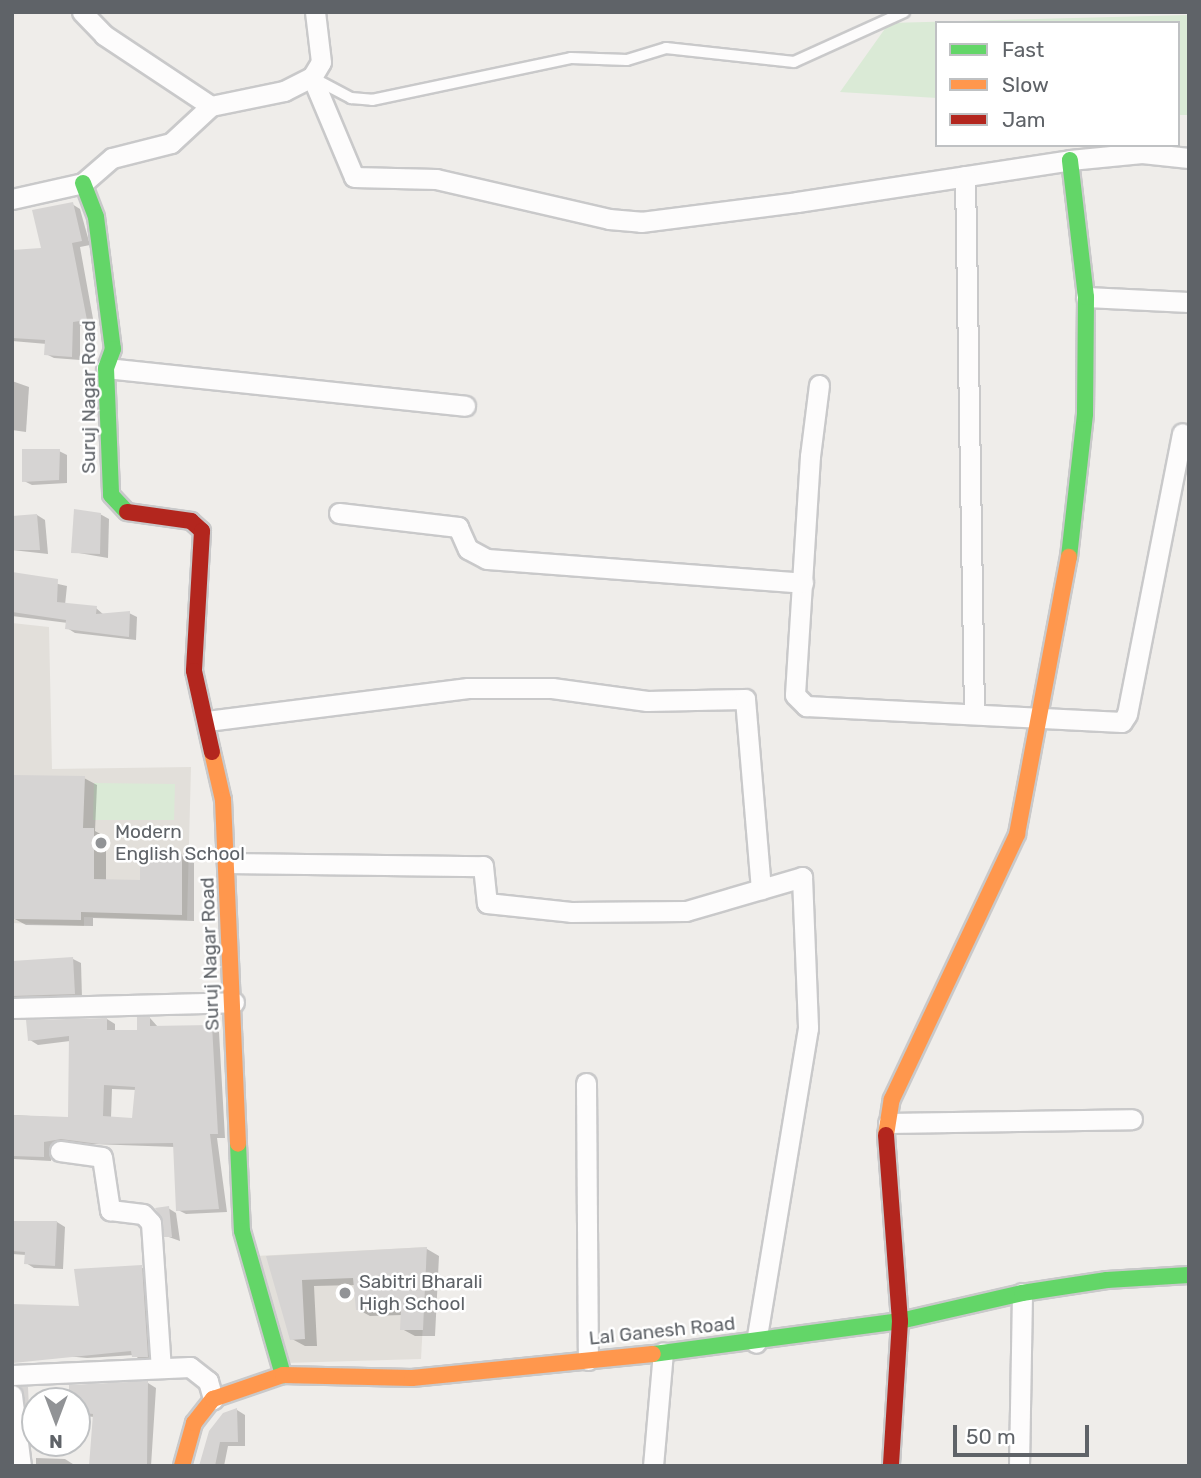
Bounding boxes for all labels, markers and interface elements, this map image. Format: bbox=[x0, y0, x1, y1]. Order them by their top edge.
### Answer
legend bbox=[935, 21, 1180, 147]
text: Fast bbox=[1002, 37, 1044, 62]
text: Slow bbox=[1002, 72, 1049, 97]
text: Jam bbox=[1002, 107, 1046, 132]
street label: Suruj Nagar Road bbox=[78, 320, 100, 474]
place label: Modern English School bbox=[115, 821, 245, 865]
marker: Modern English School bbox=[93, 835, 109, 851]
street label: Suruj Nagar Road bbox=[196, 877, 224, 1031]
place label: Sabitri Bharali High School bbox=[359, 1271, 483, 1315]
marker: Sabitri Bharali High School bbox=[337, 1285, 353, 1301]
street label: Lal Ganesh Road bbox=[588, 1312, 736, 1350]
north arrow bbox=[21, 1387, 91, 1457]
scale bar bbox=[956, 1412, 1092, 1456]
text: 50 m bbox=[966, 1424, 1016, 1449]
text: N bbox=[49, 1430, 63, 1453]

